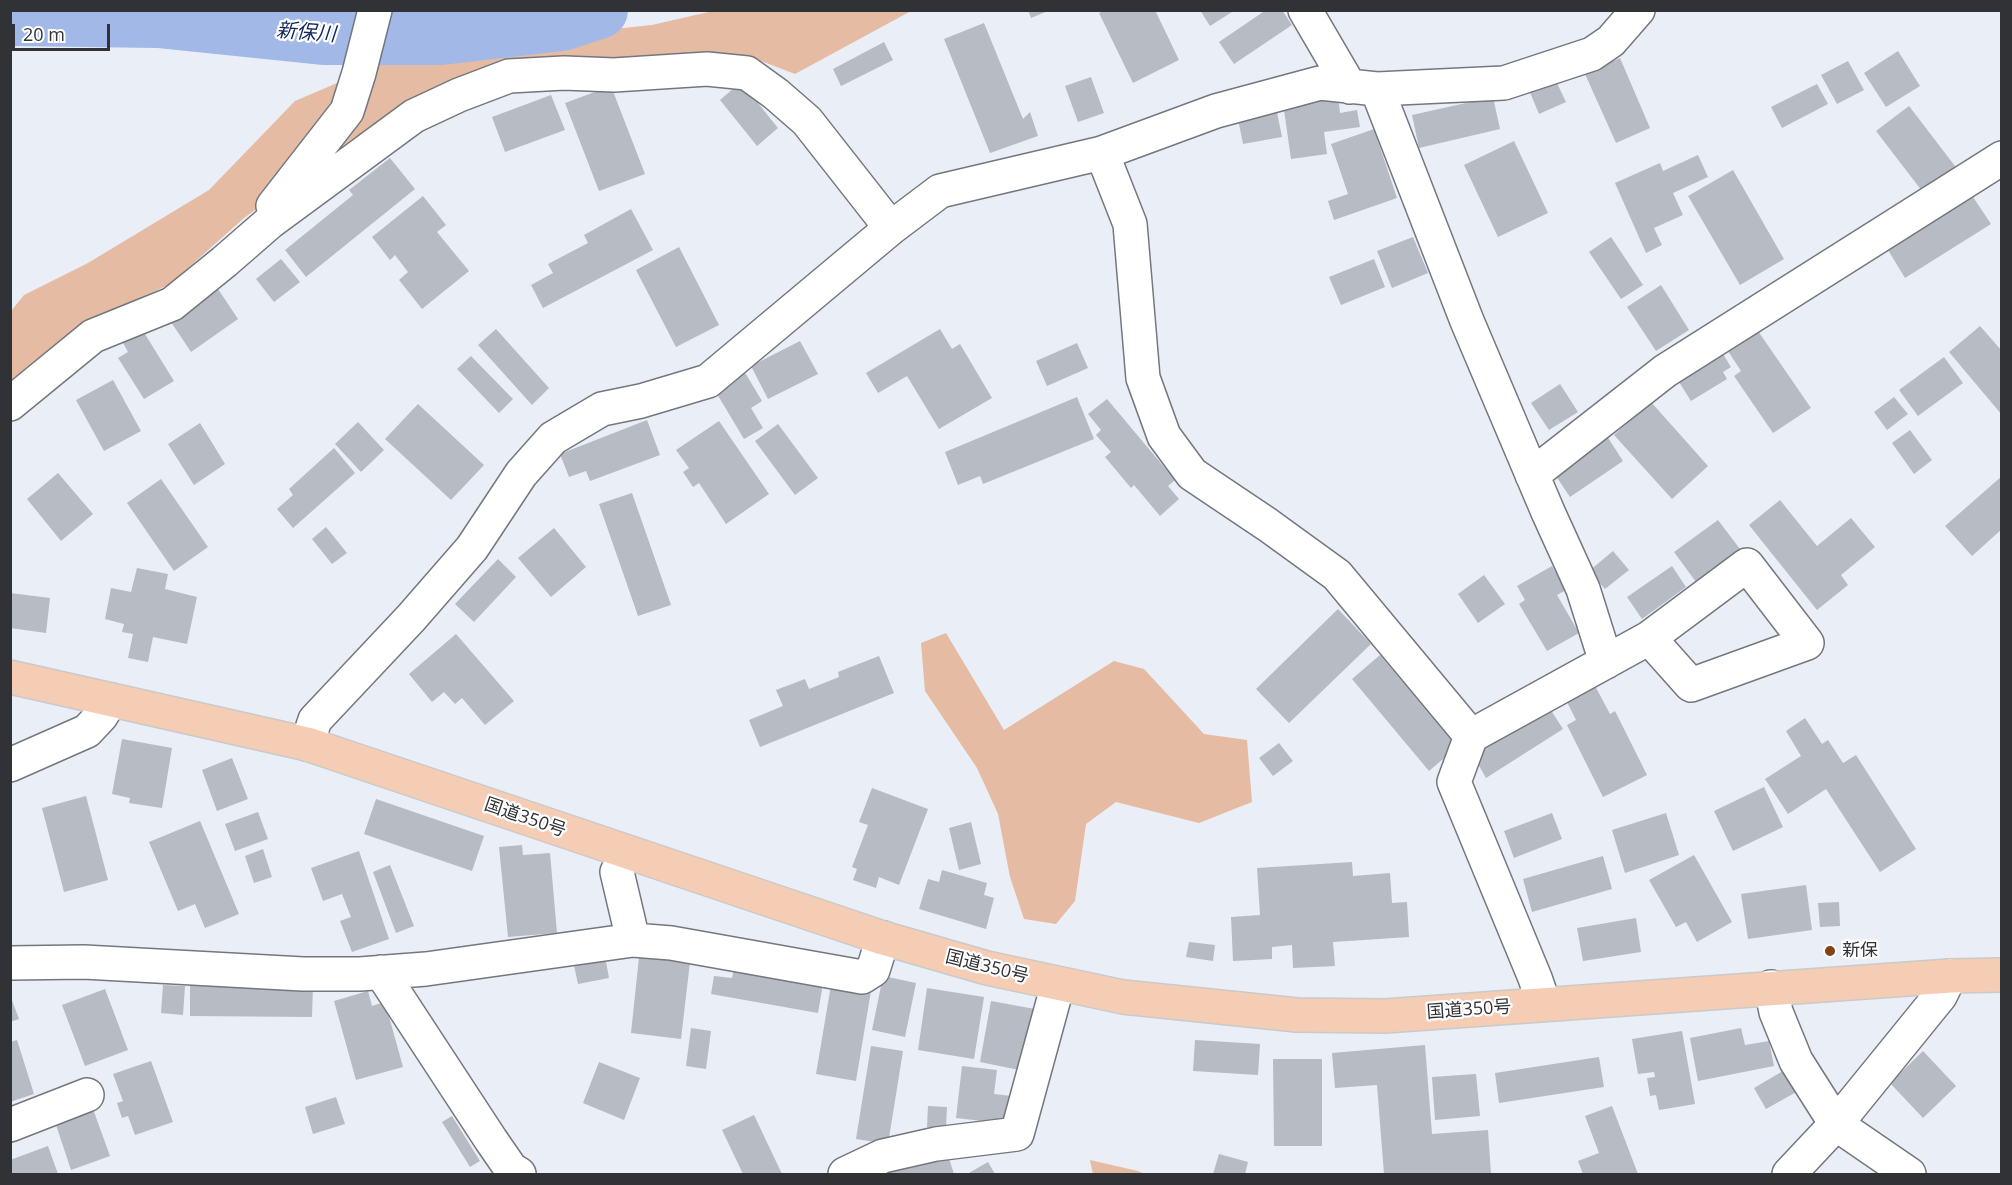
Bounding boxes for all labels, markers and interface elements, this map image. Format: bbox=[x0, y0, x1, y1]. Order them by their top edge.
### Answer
scale bar bbox=[15, 12, 112, 50]
water label: 新保川 bbox=[275, 19, 337, 47]
text: 20 m bbox=[23, 22, 65, 46]
street label: 国道350号 bbox=[481, 794, 569, 842]
place label: 新保 bbox=[1842, 940, 1878, 962]
marker: 新保 bbox=[1823, 944, 1837, 958]
street label: 国道350号 bbox=[943, 946, 1031, 988]
street label: 国道350号 bbox=[1426, 996, 1512, 1024]

